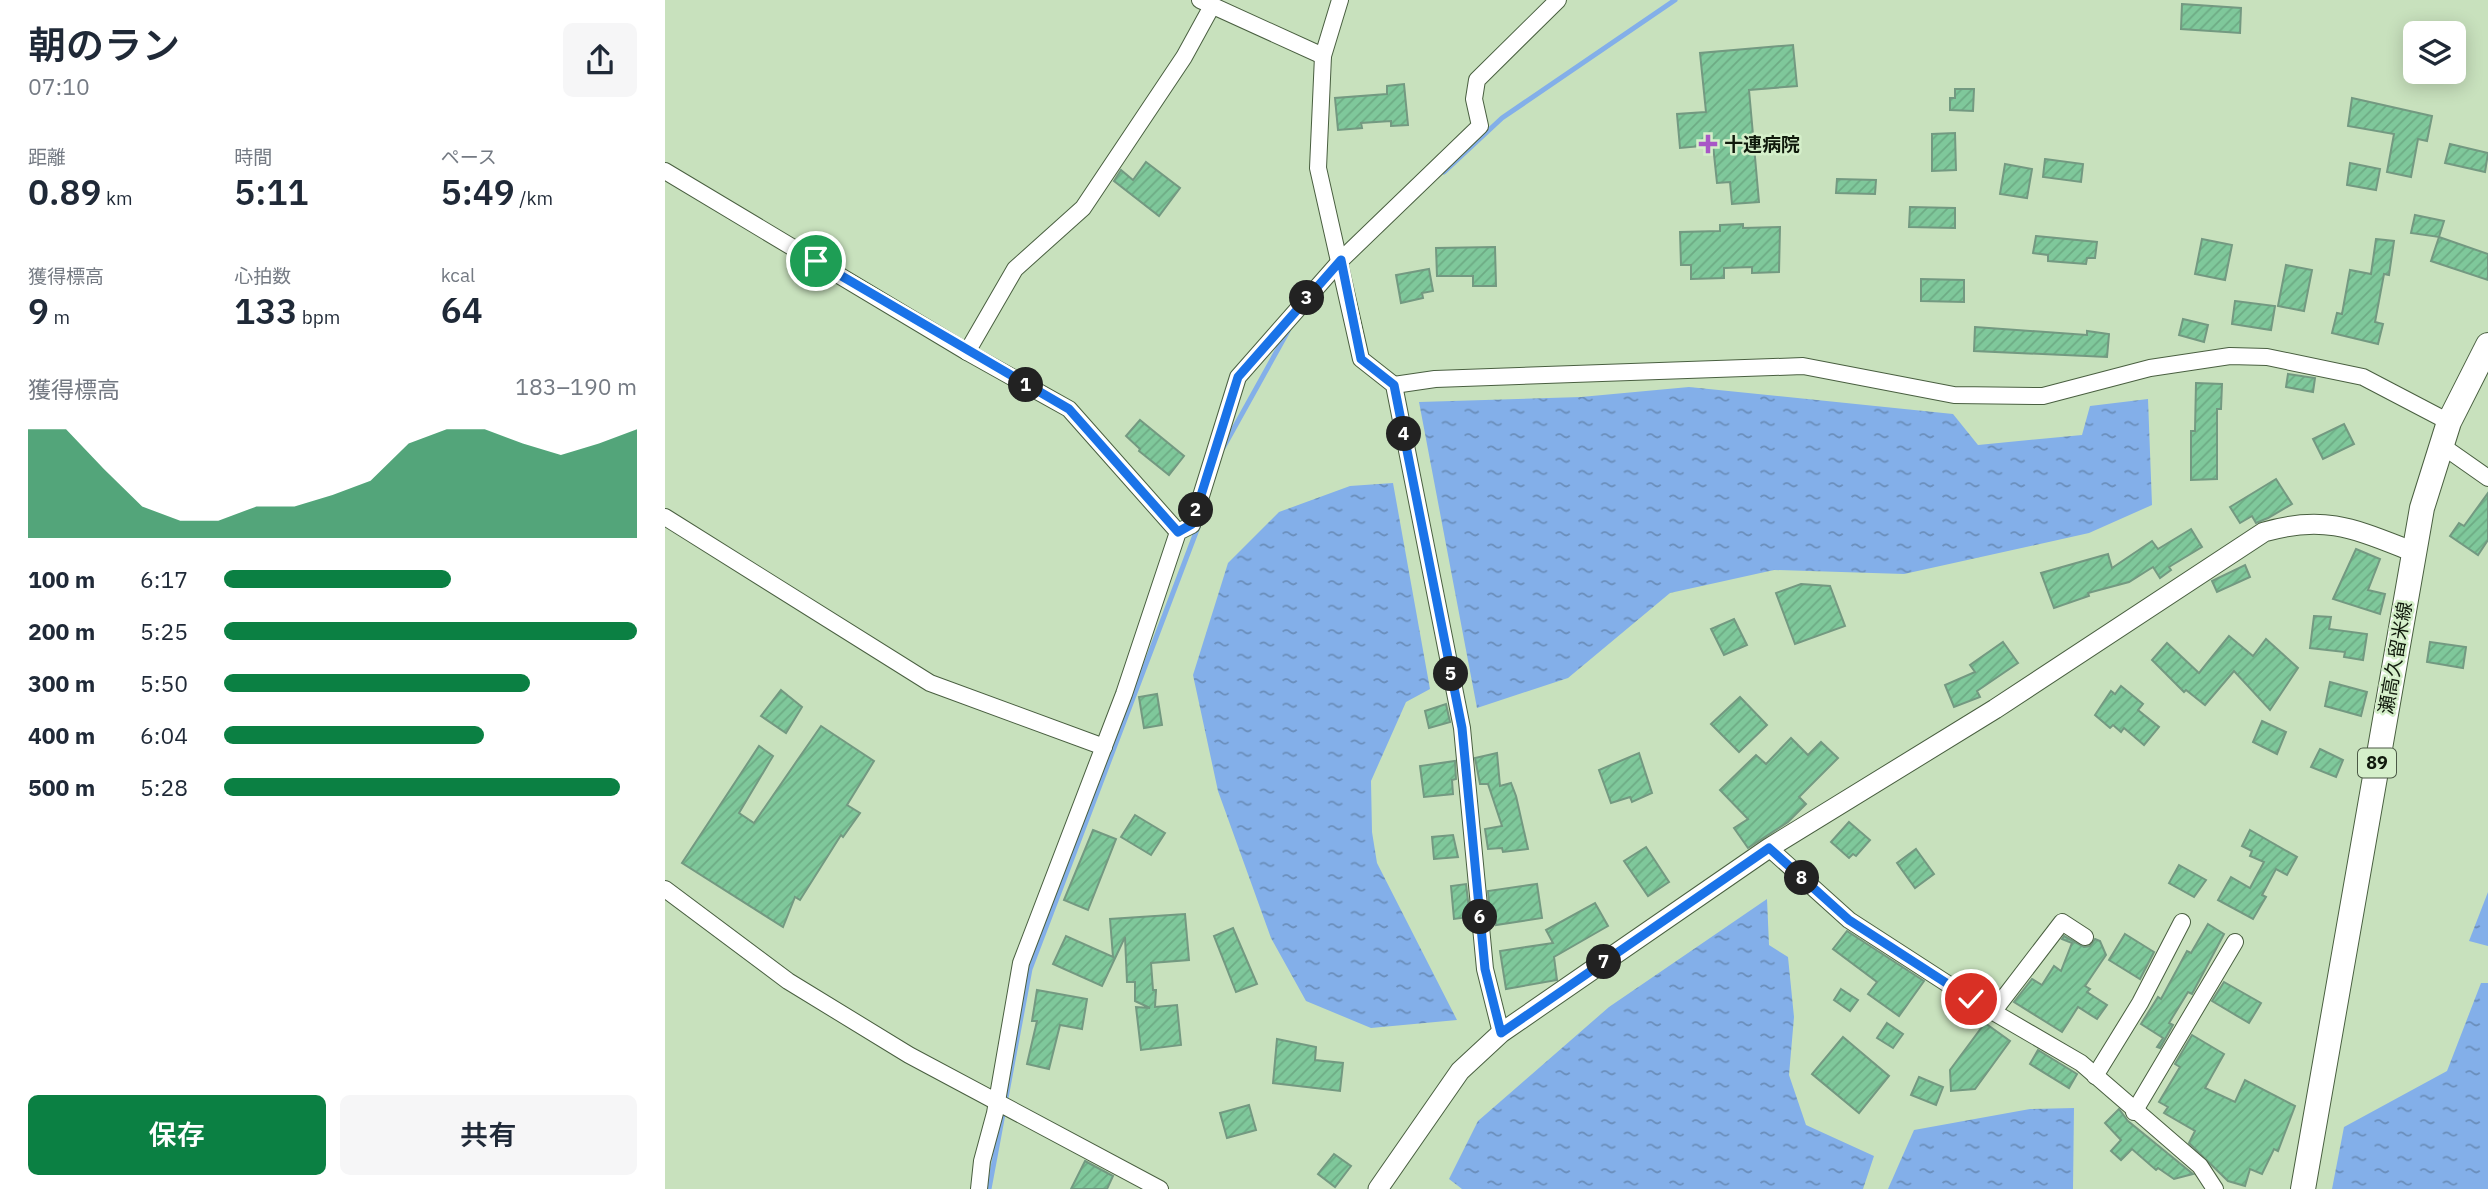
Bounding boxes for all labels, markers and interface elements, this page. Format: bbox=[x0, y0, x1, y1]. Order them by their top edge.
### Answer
text: 朝のラン bbox=[28, 20, 180, 69]
map controls bbox=[2403, 21, 2466, 84]
button: layers bbox=[2403, 21, 2466, 84]
button: share bbox=[563, 23, 637, 97]
text: 07:10 bbox=[28, 71, 90, 101]
place label: 十連病院 bbox=[1724, 132, 1800, 156]
marker: 十連病院 bbox=[1698, 134, 1718, 154]
text: 距離 bbox=[28, 145, 66, 169]
text: 時間 bbox=[234, 145, 272, 169]
text: ペース bbox=[441, 145, 497, 169]
text: 0.89 bbox=[28, 169, 101, 215]
text: 5:11 bbox=[234, 169, 309, 215]
text: 5:49 bbox=[441, 169, 515, 215]
text: km bbox=[101, 186, 133, 210]
text: /km bbox=[515, 186, 553, 210]
pin bbox=[786, 231, 846, 291]
icon: arrive bbox=[797, 242, 835, 280]
text: kcal bbox=[441, 263, 475, 287]
text: 獲得標高 bbox=[28, 264, 104, 288]
text: 心拍数 bbox=[234, 264, 291, 288]
pin: 3 bbox=[1289, 280, 1325, 316]
text: 3 bbox=[1301, 285, 1312, 309]
text: 64 bbox=[441, 287, 483, 333]
text: 9 bbox=[28, 288, 49, 334]
text: 133 bbox=[234, 288, 297, 334]
text: m bbox=[49, 305, 70, 329]
text: bpm bbox=[297, 305, 340, 329]
pin: 1 bbox=[1009, 368, 1043, 402]
text: 183–190 m bbox=[515, 371, 637, 401]
text: 1 bbox=[1020, 372, 1031, 396]
text: 獲得標高 bbox=[28, 374, 120, 404]
pin: 4 bbox=[1387, 416, 1421, 452]
text: 4 bbox=[1398, 421, 1409, 445]
pin: 2 bbox=[1179, 492, 1213, 528]
text: 2 bbox=[1190, 497, 1201, 521]
text: 100 m bbox=[28, 564, 95, 594]
text: 6:17 bbox=[140, 564, 188, 594]
street label: 瀬高久留米線 bbox=[2373, 600, 2417, 716]
text: 200 m bbox=[28, 616, 95, 646]
text: 5:25 bbox=[140, 616, 188, 646]
pin: 5 bbox=[1433, 656, 1469, 692]
text: 5 bbox=[1445, 661, 1456, 685]
text: 300 m bbox=[28, 668, 95, 698]
text: 5:50 bbox=[140, 668, 188, 698]
text: 400 m bbox=[28, 720, 95, 750]
text: 6:04 bbox=[140, 720, 188, 750]
road number: 89 bbox=[2358, 748, 2396, 778]
text: 500 m bbox=[28, 772, 95, 802]
text: 5:28 bbox=[140, 772, 188, 802]
pin: 8 bbox=[1785, 860, 1819, 896]
text: 8 bbox=[1796, 865, 1807, 889]
pin: 6 bbox=[1463, 900, 1497, 934]
text: 6 bbox=[1474, 904, 1485, 928]
pin: 7 bbox=[1587, 944, 1621, 979]
text: 7 bbox=[1598, 949, 1609, 973]
pin bbox=[1941, 969, 2001, 1029]
icon: check bbox=[1952, 980, 1990, 1018]
button: 保存 bbox=[28, 1095, 326, 1175]
button: 共有 bbox=[340, 1095, 637, 1175]

